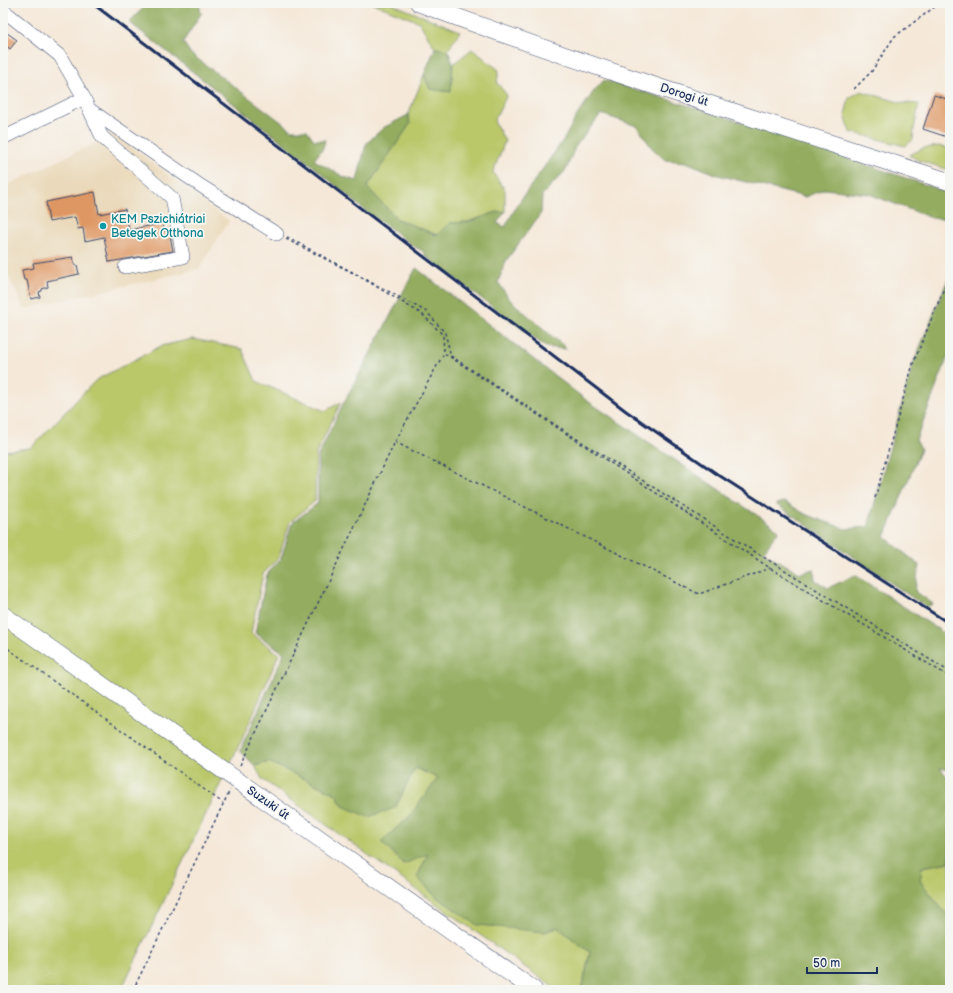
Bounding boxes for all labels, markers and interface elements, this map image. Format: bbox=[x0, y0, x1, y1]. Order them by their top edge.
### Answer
street label: Dorogi út bbox=[658, 80, 710, 110]
place label: KEM Pszichiátriai Betegek Otthona bbox=[111, 212, 206, 241]
marker: KEM Pszichiátriai Betegek Otthona bbox=[98, 221, 108, 231]
street label: Suzuki út bbox=[244, 783, 292, 823]
scale bar bbox=[807, 949, 877, 975]
text: 50 m bbox=[813, 956, 840, 971]

